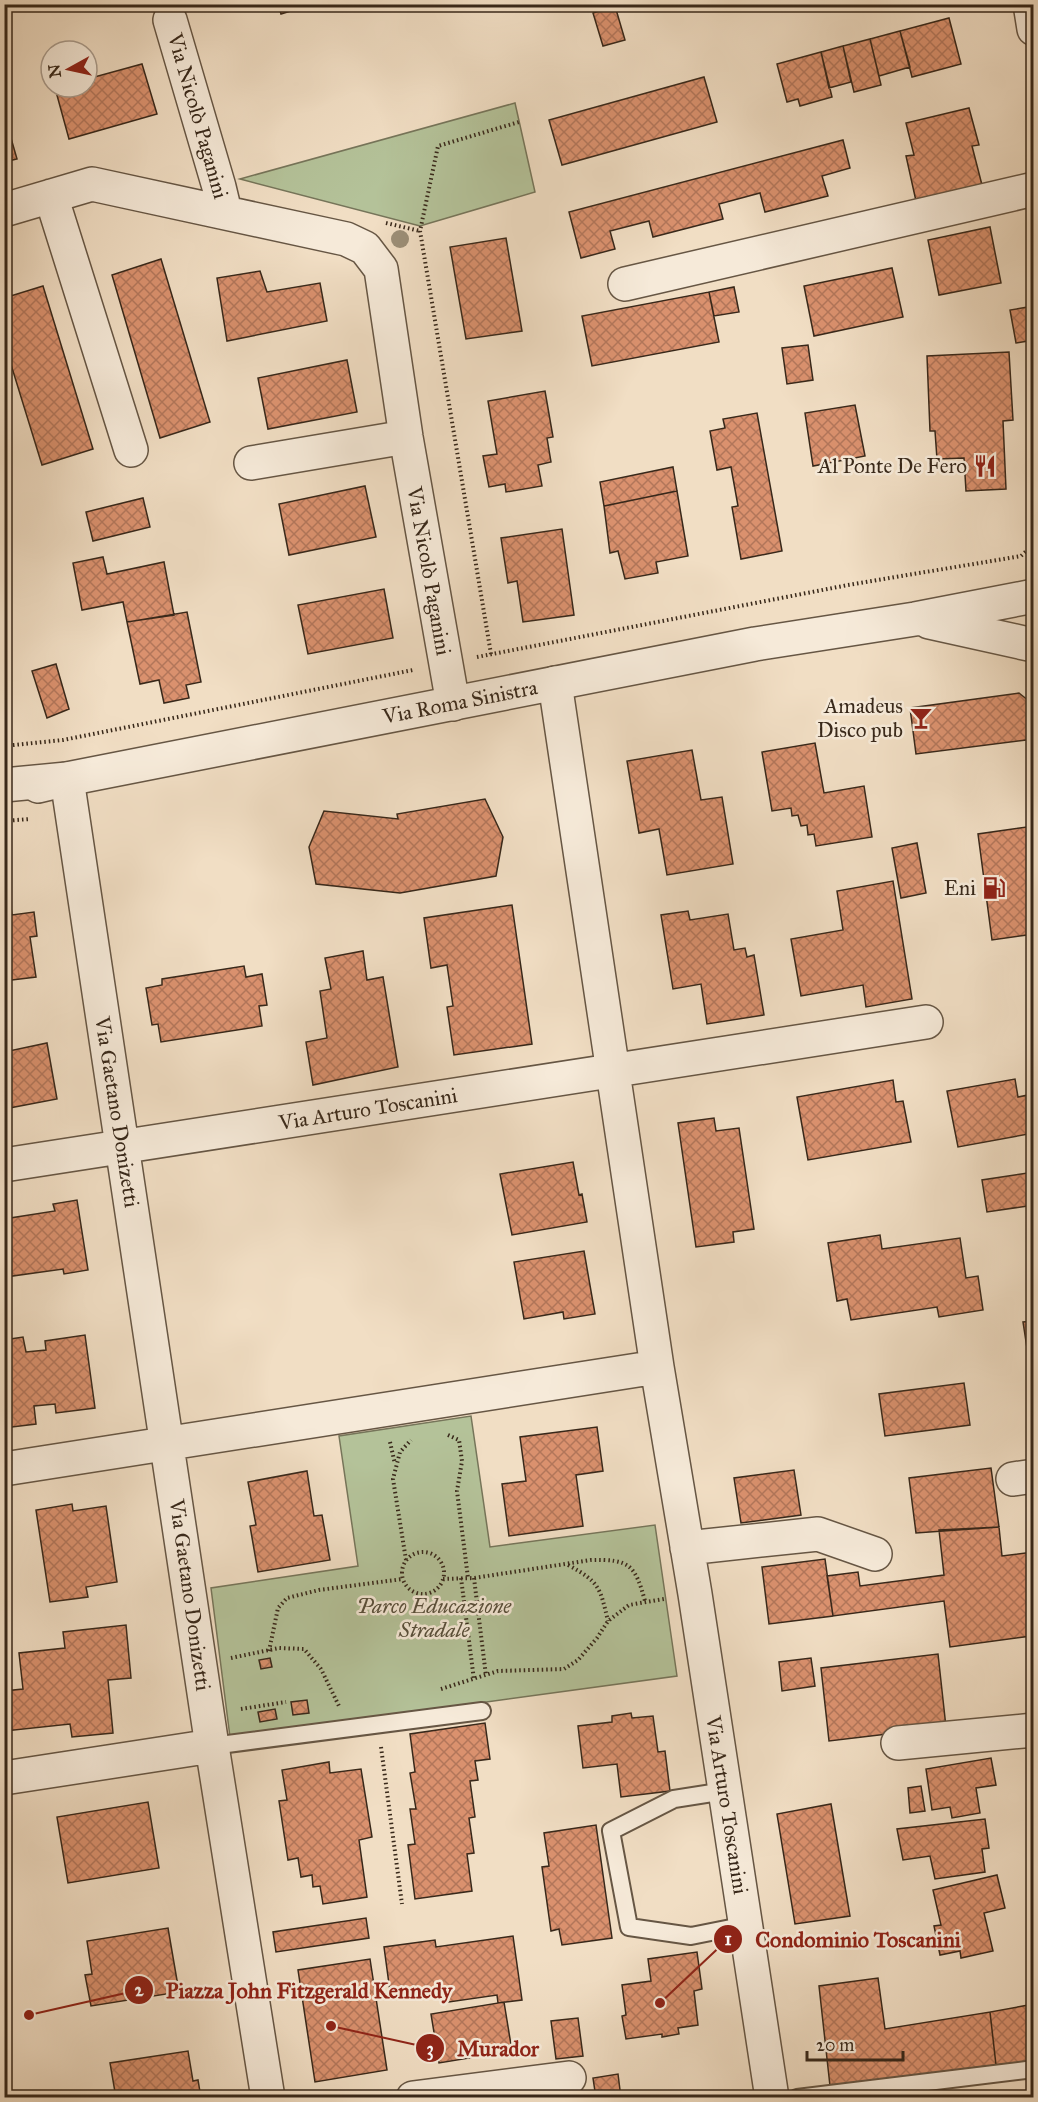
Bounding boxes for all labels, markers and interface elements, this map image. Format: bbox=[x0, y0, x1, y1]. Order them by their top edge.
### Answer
street label: Via Nicolò Paganini bbox=[162, 29, 234, 202]
north arrow bbox=[39, 39, 99, 99]
text: N bbox=[44, 63, 65, 79]
place label: Al Ponte De Fero bbox=[817, 453, 967, 479]
restaurant icon: Al Ponte De Fero bbox=[972, 453, 998, 479]
street label: Via Nicolò Paganini bbox=[401, 484, 457, 658]
street label: Via Roma Sinistra bbox=[380, 674, 540, 730]
place label: Amadeus Disco pub bbox=[817, 693, 903, 743]
bar icon: Amadeus Disco pub bbox=[908, 705, 934, 731]
place label: Eni bbox=[944, 875, 976, 901]
fuel station icon: Eni bbox=[981, 875, 1007, 901]
street label: Via Gaetano Donizetti bbox=[89, 1014, 145, 1210]
street label: Via Arturo Toscanini bbox=[276, 1082, 459, 1136]
street label: Via Gaetano Donizetti bbox=[164, 1497, 216, 1693]
park label: Parco Educazione Stradale bbox=[357, 1593, 512, 1643]
street label: Via Arturo Toscanini bbox=[700, 1713, 754, 1896]
callout: Condominio Toscanini bbox=[713, 1919, 973, 1959]
text: Condominio Toscanini bbox=[755, 1926, 962, 1953]
text: 1 bbox=[724, 1928, 732, 1950]
callout: Piazza John Fitzgerald Kennedy bbox=[124, 1970, 464, 2010]
text: Piazza John Fitzgerald Kennedy bbox=[166, 1977, 454, 2005]
text: 2 bbox=[135, 1979, 145, 2001]
scale bar bbox=[807, 2024, 903, 2062]
callout: Murador bbox=[415, 2028, 551, 2068]
text: 20 m bbox=[816, 2034, 854, 2056]
text: Murador bbox=[457, 2035, 540, 2062]
text: 3 bbox=[426, 2038, 434, 2061]

